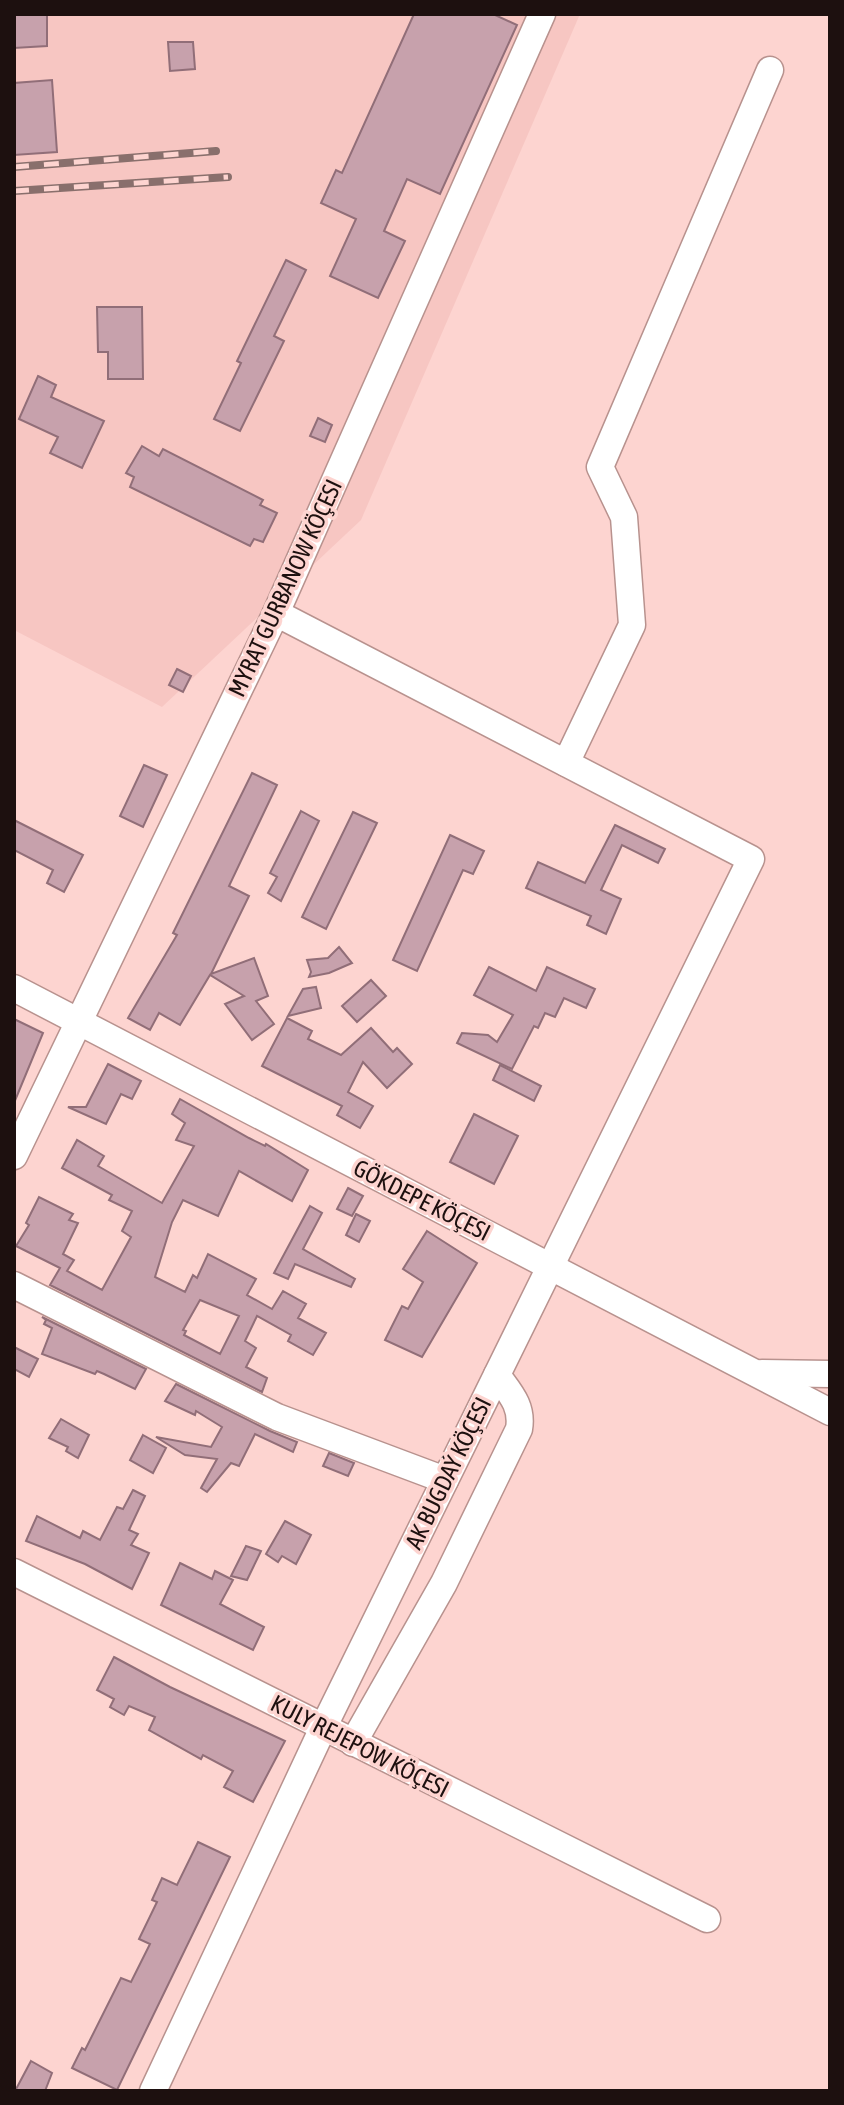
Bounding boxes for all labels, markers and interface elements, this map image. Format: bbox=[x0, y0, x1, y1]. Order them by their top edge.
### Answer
street label: MYRAT GURBANOW KÖÇESI bbox=[223, 475, 347, 701]
street label: GÖKDEPE KÖÇESI bbox=[349, 1154, 495, 1246]
street label: AK BUGDAÝ KÖÇESI bbox=[400, 1393, 496, 1553]
street label: KULY REJEPOW KÖÇESI bbox=[266, 1689, 454, 1803]

